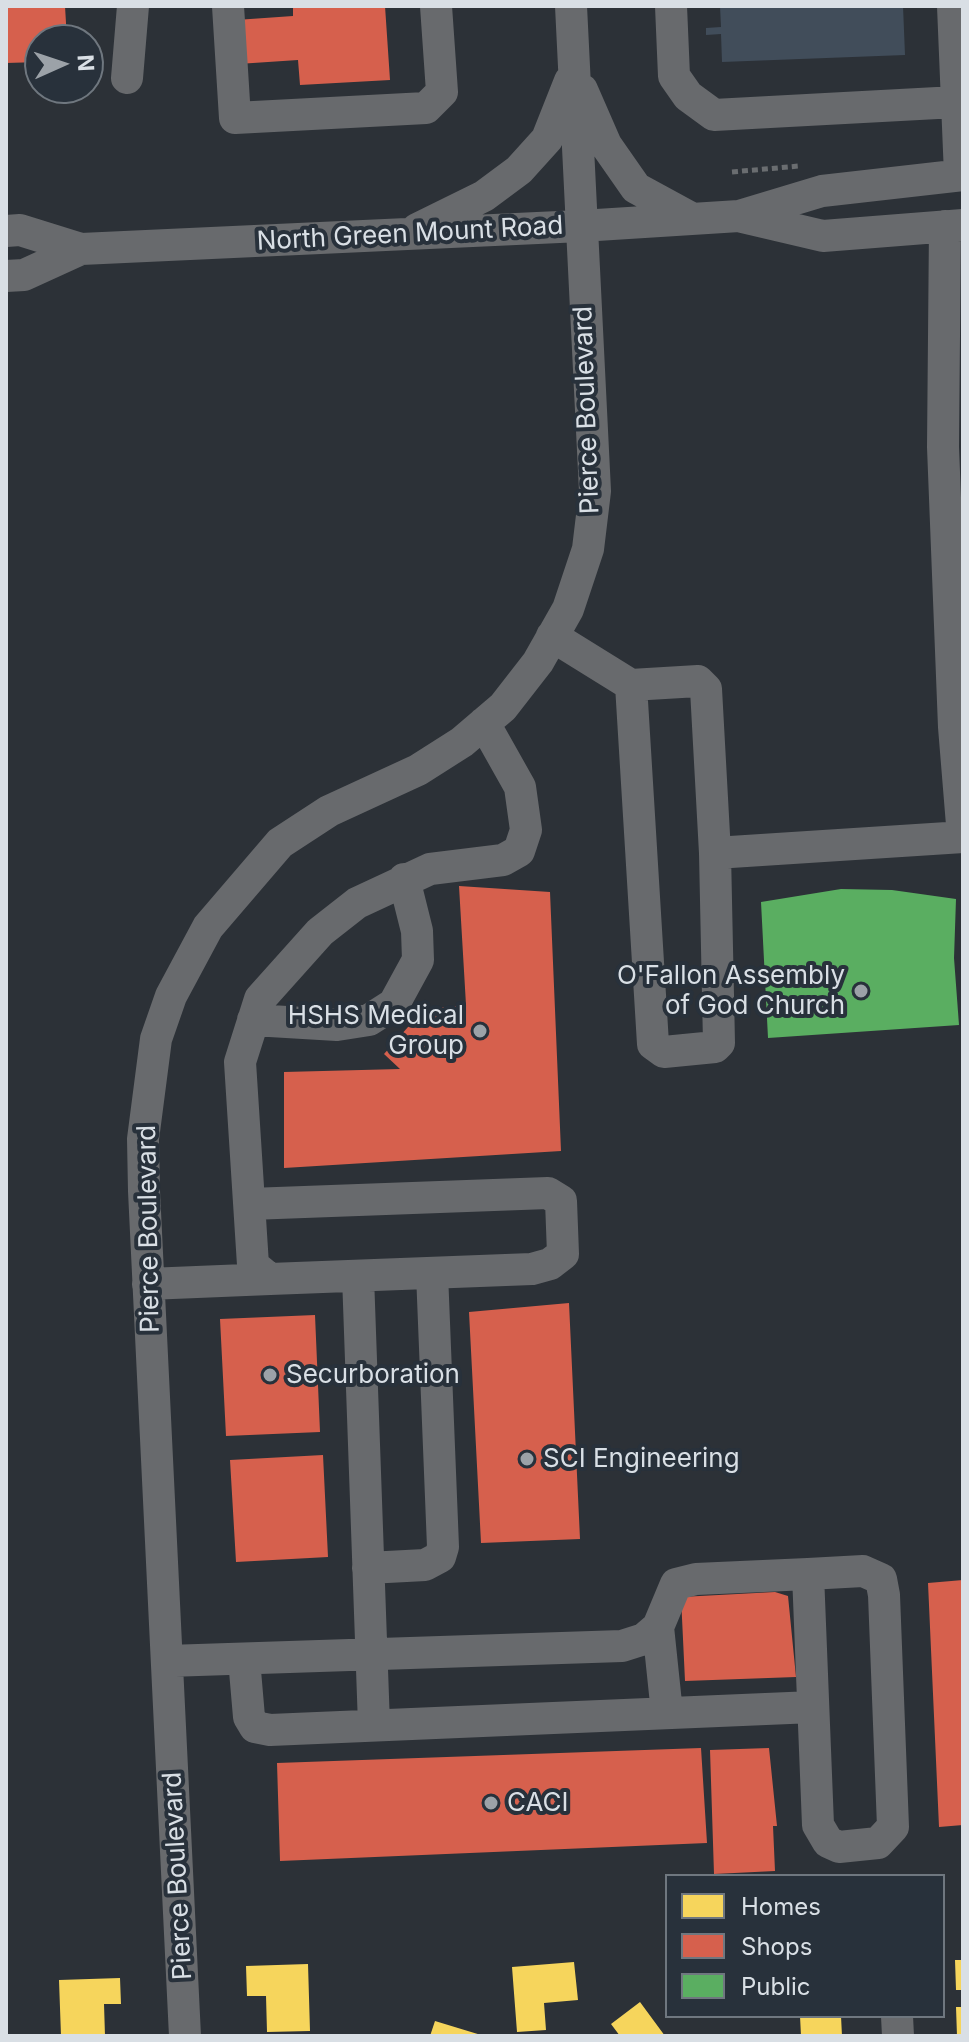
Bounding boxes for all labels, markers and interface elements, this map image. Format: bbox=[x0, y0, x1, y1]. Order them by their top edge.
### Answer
north arrow bbox=[24, 24, 104, 104]
text: N bbox=[73, 54, 99, 72]
street label: North Green Mount Road bbox=[256, 210, 564, 258]
street label: Pierce Boulevard bbox=[568, 306, 606, 514]
place label: O'Fallon Assembly of God Church bbox=[617, 960, 845, 1022]
marker: O'Fallon Assembly of God Church bbox=[852, 982, 870, 1000]
place label: HSHS Medical Group bbox=[288, 1000, 464, 1062]
marker: HSHS Medical Group bbox=[471, 1022, 489, 1040]
street label: Pierce Boulevard bbox=[132, 1125, 166, 1333]
place label: Securboration bbox=[286, 1359, 460, 1391]
marker: Securboration bbox=[261, 1366, 279, 1384]
place label: SCI Engineering bbox=[543, 1443, 740, 1475]
marker: SCI Engineering bbox=[518, 1450, 536, 1468]
street label: Pierce Boulevard bbox=[157, 1771, 199, 1981]
place label: CACI bbox=[507, 1787, 569, 1819]
marker: CACI bbox=[482, 1794, 500, 1812]
legend bbox=[665, 1874, 945, 2018]
text: Homes bbox=[741, 1892, 821, 1921]
text: Shops bbox=[741, 1932, 812, 1961]
text: Public bbox=[741, 1972, 811, 2001]

